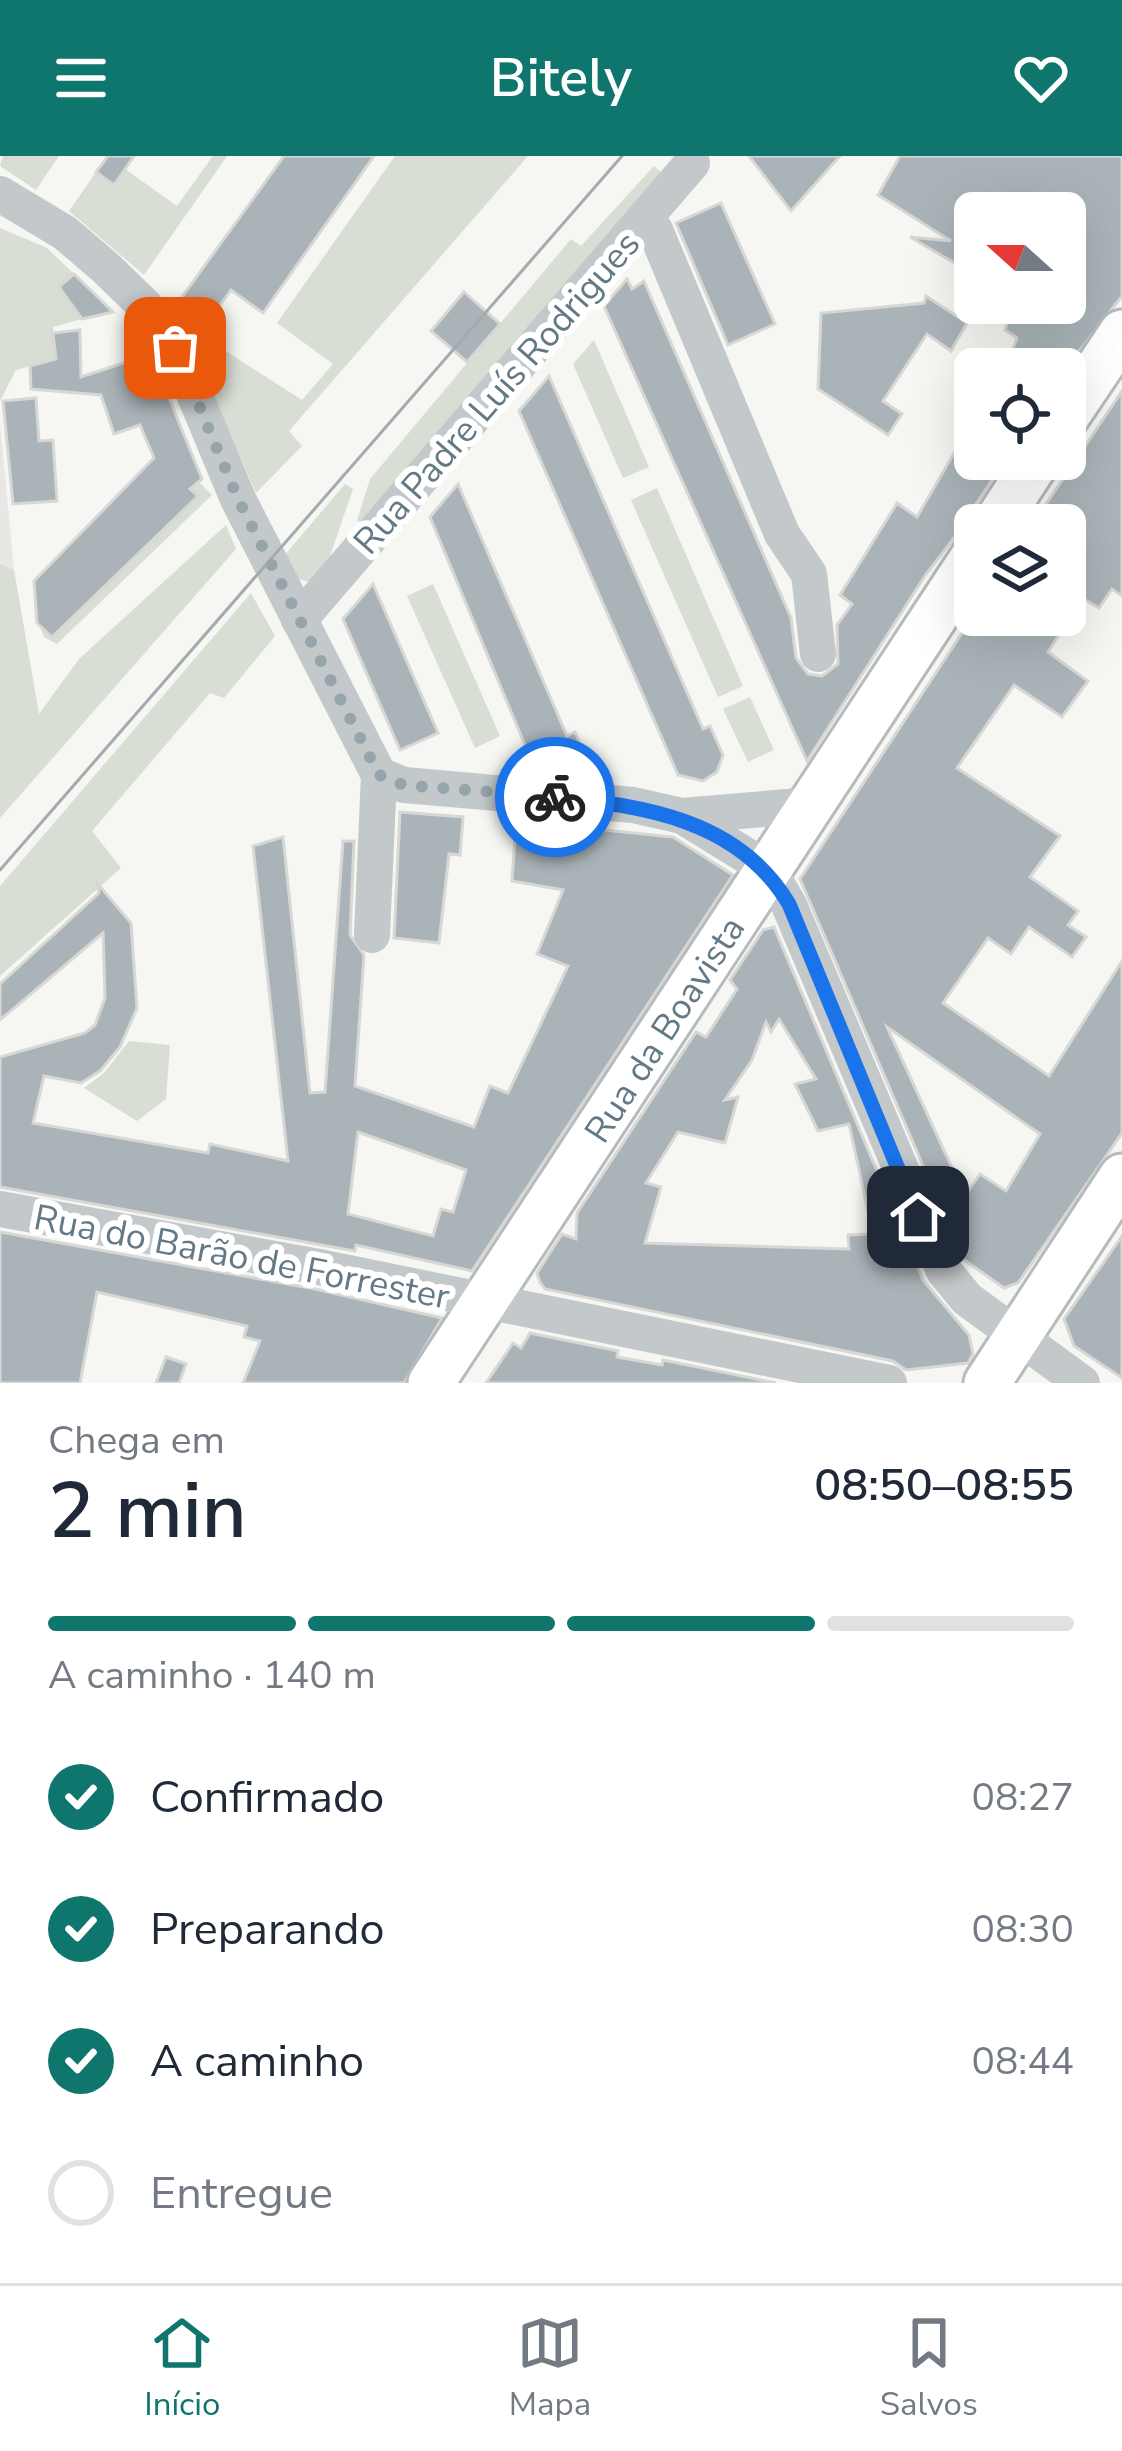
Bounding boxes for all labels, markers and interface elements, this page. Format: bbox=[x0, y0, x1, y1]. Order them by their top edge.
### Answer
text: Bitely bbox=[490, 41, 632, 115]
icon: menu bbox=[48, 45, 114, 111]
icon: heart bbox=[1008, 45, 1074, 111]
north arrow bbox=[954, 192, 1086, 324]
map controls bbox=[954, 192, 1086, 636]
street label: Rua Padre Luís Rodrigues bbox=[343, 221, 651, 565]
pin bbox=[124, 297, 226, 399]
icon: bag bbox=[142, 315, 208, 381]
button: locate bbox=[954, 348, 1086, 480]
button: layers bbox=[954, 504, 1086, 636]
courier bbox=[495, 737, 615, 857]
icon: bike bbox=[522, 764, 588, 830]
street label: Rua da Boavista bbox=[574, 907, 757, 1153]
pin bbox=[867, 1166, 969, 1268]
icon: home bbox=[885, 1184, 951, 1250]
street label: Rua do Barão de Forrester bbox=[30, 1193, 454, 1322]
text: Chega em bbox=[48, 1414, 225, 1467]
text: 08:50–08:55 bbox=[814, 1455, 1074, 1516]
text: 2 min bbox=[48, 1458, 247, 1565]
text: A caminho · 140 m bbox=[48, 1649, 376, 1702]
icon: check bbox=[48, 1764, 114, 1830]
text: Confirmado bbox=[150, 1767, 384, 1828]
text: 08:27 bbox=[972, 1771, 1074, 1824]
icon: check bbox=[48, 1896, 114, 1962]
text: Preparando bbox=[150, 1899, 384, 1960]
text: 08:30 bbox=[972, 1903, 1074, 1956]
icon: check bbox=[48, 2028, 114, 2094]
text: A caminho bbox=[150, 2031, 364, 2092]
text: 08:44 bbox=[972, 2035, 1074, 2088]
text: Entregue bbox=[150, 2163, 333, 2224]
tab: Início bbox=[144, 2310, 220, 2427]
tab: Mapa bbox=[509, 2310, 591, 2427]
tab: Salvos bbox=[880, 2310, 978, 2427]

